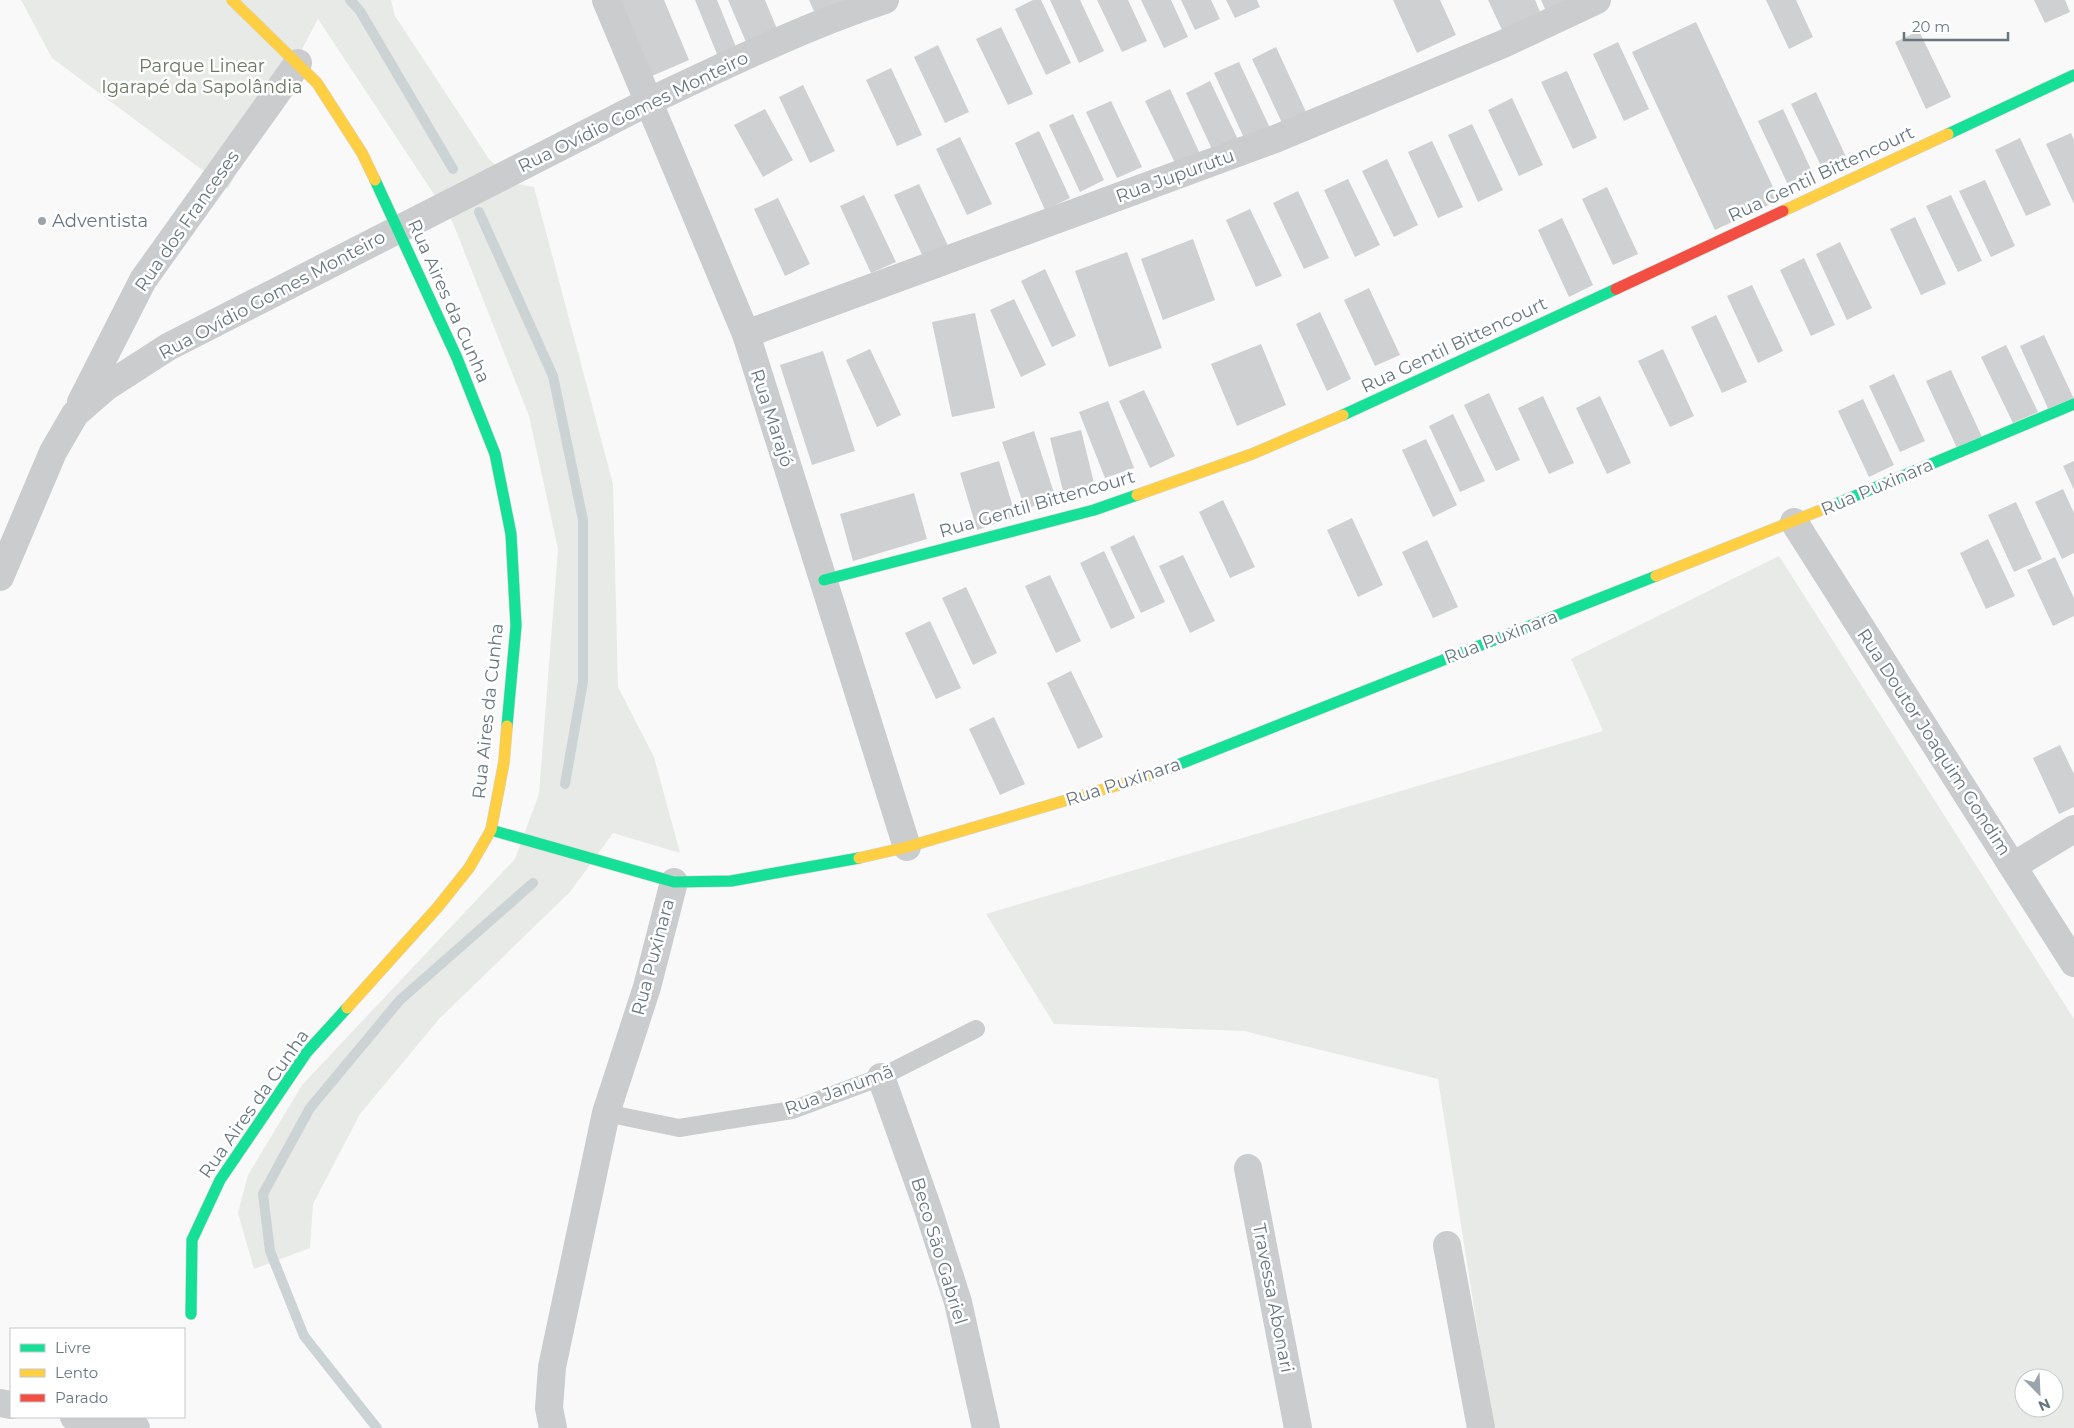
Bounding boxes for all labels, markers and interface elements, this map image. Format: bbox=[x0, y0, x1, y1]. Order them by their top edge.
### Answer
scale bar bbox=[1904, 10, 2008, 42]
text: 20 m bbox=[1912, 17, 1950, 36]
street label: Rua Ovídio Gomes Monteiro bbox=[514, 47, 752, 177]
park label: Parque Linear Igarapé da Sapolândia bbox=[101, 55, 303, 98]
street label: Rua Gentil Bittencourt bbox=[1725, 121, 1917, 227]
street label: Rua Jupurutu bbox=[1113, 144, 1237, 208]
street label: Rua dos Franceses bbox=[130, 146, 244, 296]
place label: Adventista bbox=[52, 210, 148, 232]
marker: Adventista bbox=[36, 215, 48, 227]
street label: Rua Aires da Cunha bbox=[403, 216, 495, 386]
street label: Rua Ovídio Gomes Monteiro bbox=[155, 226, 389, 364]
street label: Rua Gentil Bittencourt bbox=[1358, 292, 1550, 398]
street label: Rua Marajó bbox=[746, 366, 798, 470]
street label: Rua Puxinara bbox=[1818, 453, 1936, 521]
street label: Rua Gentil Bittencourt bbox=[937, 466, 1137, 542]
street label: Rua Puxinara bbox=[1441, 605, 1561, 669]
street label: Rua Aires da Cunha bbox=[468, 622, 508, 800]
street label: Rua Doutor Joaquim Gondim bbox=[1852, 624, 2016, 860]
street label: Rua Puxinara bbox=[1063, 753, 1183, 811]
street label: Rua Puxinara bbox=[627, 896, 679, 1018]
street label: Rua Aires da Cunha bbox=[194, 1025, 314, 1183]
street label: Rua Janumã bbox=[782, 1060, 896, 1120]
street label: Beco São Gabriel bbox=[906, 1175, 972, 1327]
street label: Travessa Abonari bbox=[1248, 1222, 1298, 1374]
legend bbox=[10, 1328, 185, 1418]
text: Livre bbox=[55, 1338, 91, 1357]
text: Lento bbox=[55, 1363, 98, 1382]
north arrow bbox=[2014, 1368, 2064, 1418]
text: Parado bbox=[55, 1388, 108, 1407]
text: N bbox=[2035, 1394, 2053, 1415]

